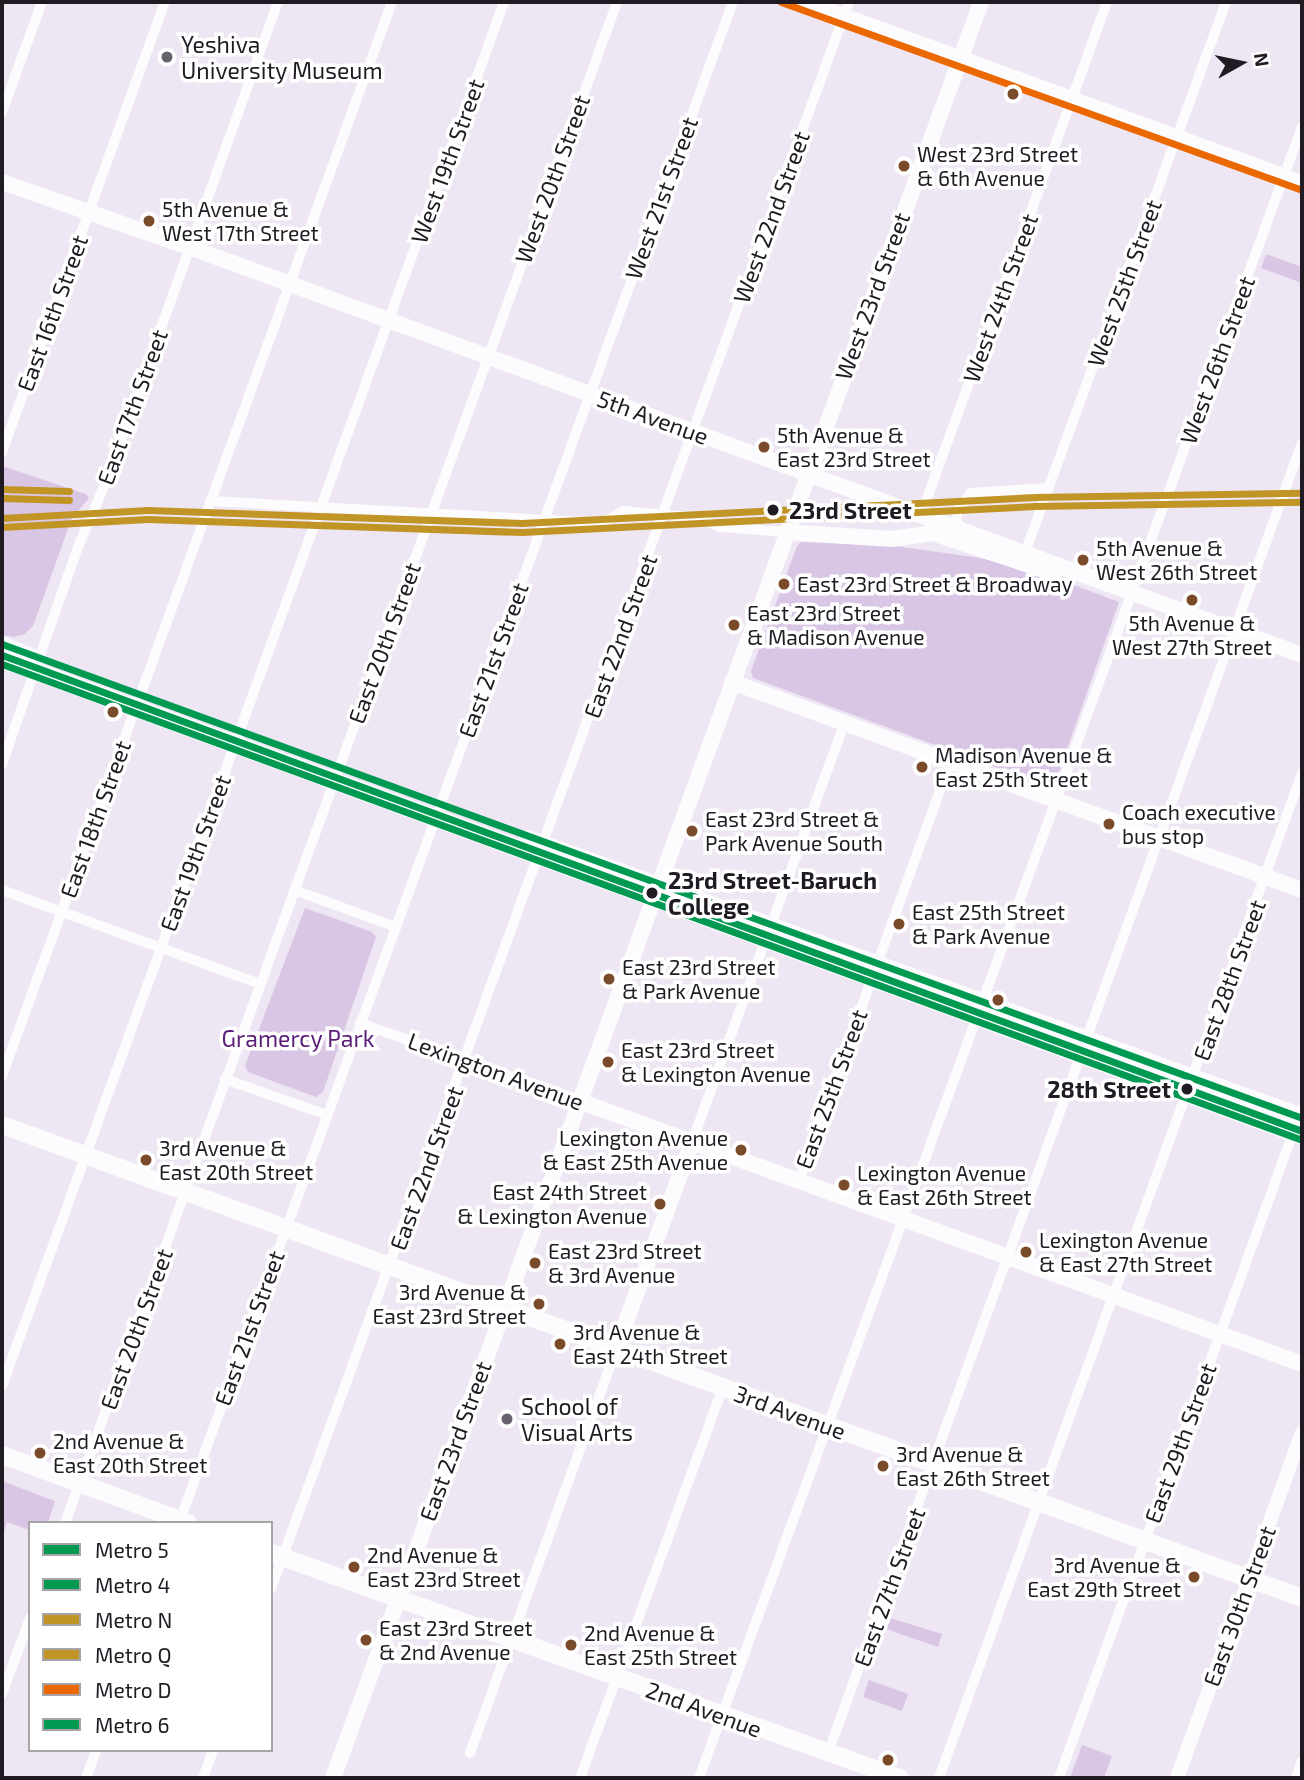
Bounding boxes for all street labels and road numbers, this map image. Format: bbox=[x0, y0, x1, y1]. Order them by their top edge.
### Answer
street label: West 19th Street bbox=[404, 75, 490, 247]
street label: West 20th Street bbox=[509, 91, 595, 267]
street label: West 21st Street bbox=[619, 113, 703, 283]
street label: West 22nd Street bbox=[727, 127, 815, 307]
street label: West 25th Street bbox=[1081, 196, 1167, 370]
street label: West 23rd Street bbox=[829, 208, 915, 384]
street label: West 24th Street bbox=[957, 210, 1043, 386]
street label: East 16th Street bbox=[11, 231, 93, 395]
street label: West 26th Street bbox=[1174, 272, 1260, 448]
street label: East 17th Street bbox=[91, 326, 173, 488]
street label: 5th Avenue bbox=[593, 384, 713, 450]
street label: East 22nd Street bbox=[578, 550, 662, 722]
street label: East 20th Street bbox=[342, 559, 426, 727]
street label: East 21st Street bbox=[452, 579, 534, 741]
street label: East 18th Street bbox=[54, 737, 136, 901]
street label: East 19th Street bbox=[154, 771, 236, 935]
street label: East 28th Street bbox=[1187, 896, 1271, 1064]
street label: East 25th Street bbox=[789, 1006, 873, 1172]
street label: Lexington Avenue bbox=[404, 1026, 588, 1116]
street label: East 22nd Street bbox=[384, 1082, 468, 1254]
street label: East 20th Street bbox=[94, 1245, 178, 1413]
street label: East 21st Street bbox=[208, 1247, 290, 1409]
street label: East 23rd Street bbox=[413, 1357, 497, 1525]
street label: East 29th Street bbox=[1138, 1359, 1222, 1527]
street label: 3rd Avenue bbox=[730, 1379, 850, 1445]
street label: East 27th Street bbox=[847, 1504, 931, 1670]
street label: East 30th Street bbox=[1197, 1522, 1281, 1690]
street label: 2nd Avenue bbox=[642, 1675, 766, 1743]

